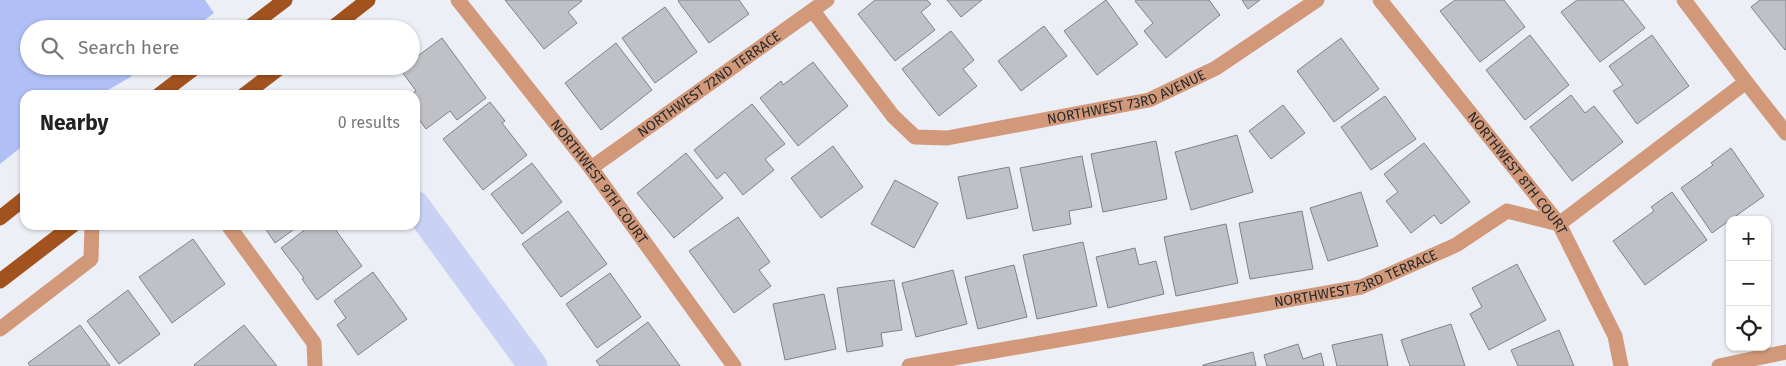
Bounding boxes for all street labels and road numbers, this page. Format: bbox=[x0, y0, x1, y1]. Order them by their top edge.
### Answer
street label: NORTHWEST 72ND TERRACE bbox=[634, 27, 784, 141]
street label: NORTHWEST 73RD AVENUE bbox=[1046, 66, 1208, 128]
street label: NORTHWEST 8TH COURT bbox=[1464, 108, 1571, 237]
street label: NORTHWEST 9TH COURT bbox=[547, 116, 652, 248]
street label: NORTHWEST 73RD TERRACE bbox=[1273, 246, 1440, 311]

